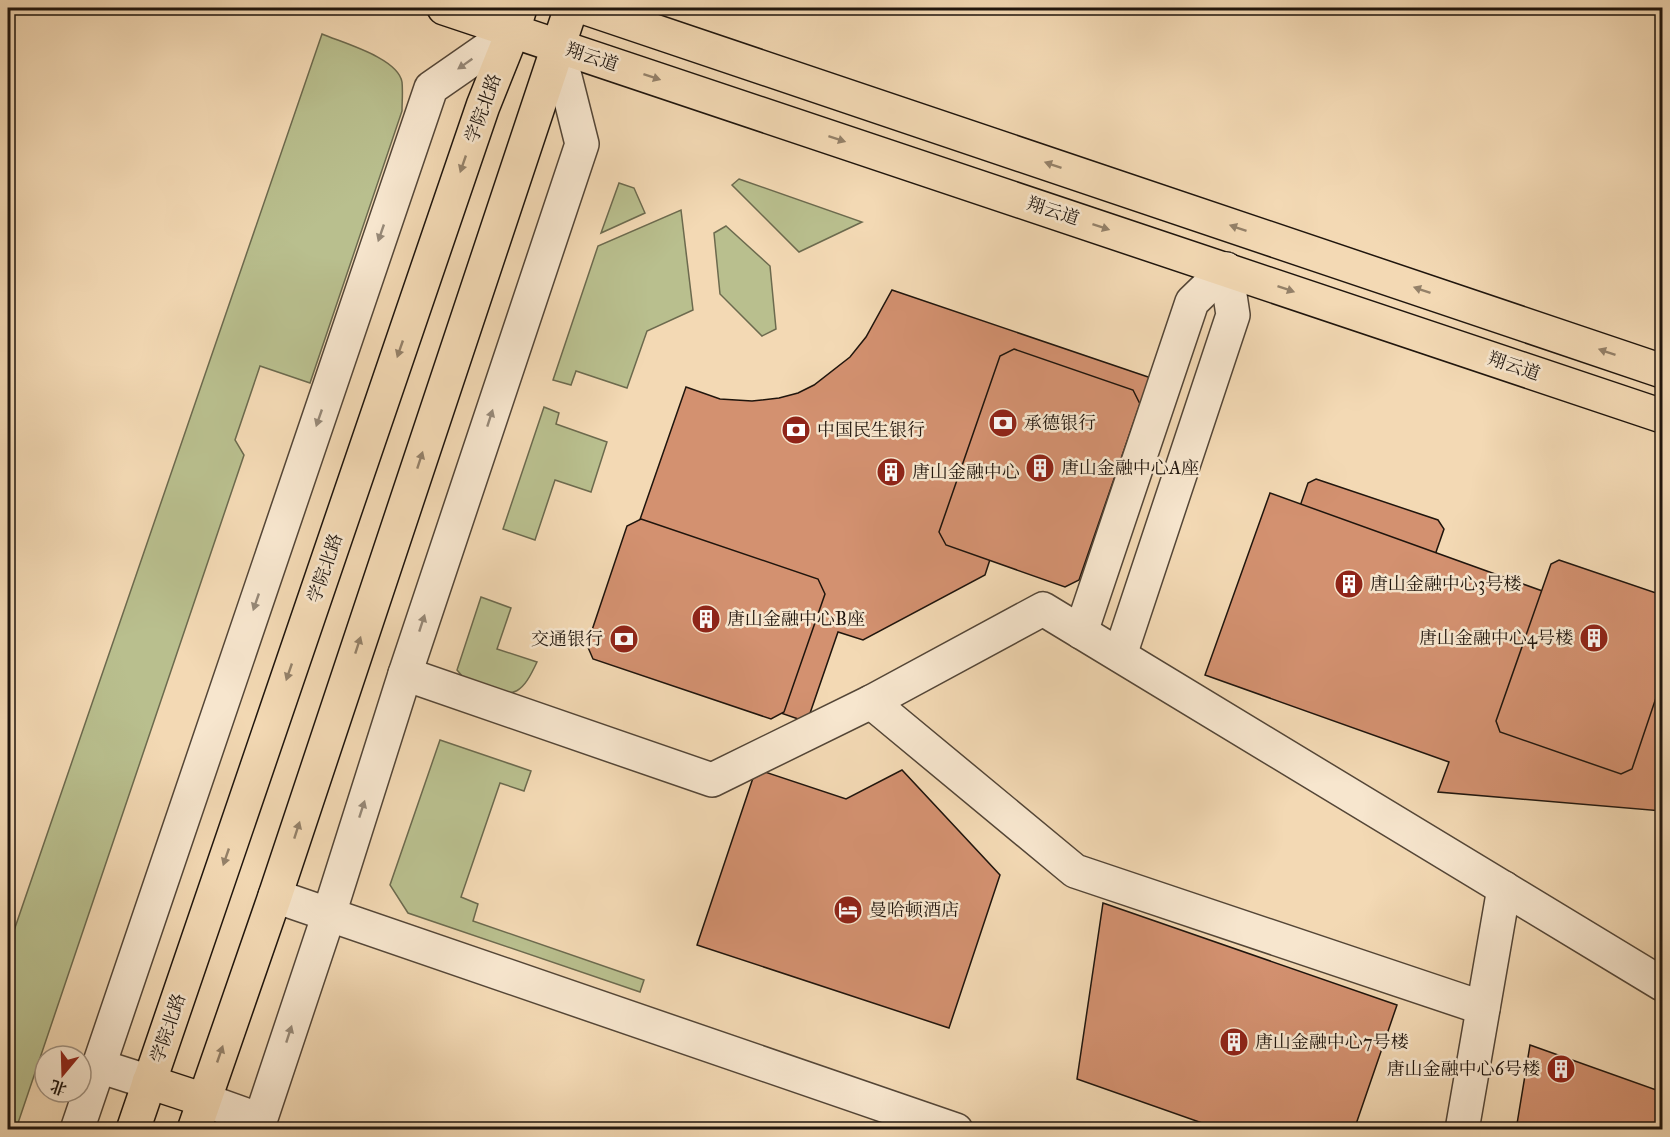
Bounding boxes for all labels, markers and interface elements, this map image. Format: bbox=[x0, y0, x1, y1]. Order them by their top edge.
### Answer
street label: 翔云道 bbox=[563, 38, 621, 76]
one-way arrow bbox=[458, 58, 474, 70]
street label: 学院北路 bbox=[460, 70, 506, 146]
one-way arrow bbox=[643, 73, 661, 82]
one-way arrow bbox=[828, 134, 846, 144]
one-way arrow bbox=[458, 155, 467, 173]
one-way arrow bbox=[1044, 160, 1062, 170]
street label: 翔云道 bbox=[1024, 192, 1082, 230]
one-way arrow bbox=[1228, 222, 1246, 232]
one-way arrow bbox=[1093, 223, 1111, 232]
one-way arrow bbox=[376, 224, 386, 242]
one-way arrow bbox=[1277, 285, 1295, 294]
one-way arrow bbox=[1413, 285, 1431, 294]
one-way arrow bbox=[395, 340, 404, 358]
street label: 翔云道 bbox=[1485, 347, 1543, 385]
one-way arrow bbox=[1598, 347, 1616, 357]
bank icon: 承德银行 bbox=[987, 407, 1019, 439]
one-way arrow bbox=[313, 409, 323, 427]
one-way arrow bbox=[486, 409, 496, 427]
place label: 承德银行 bbox=[1024, 412, 1096, 434]
bank icon: 中国民生银行 bbox=[780, 414, 812, 446]
place label: 中国民生银行 bbox=[817, 419, 925, 441]
one-way arrow bbox=[416, 451, 426, 469]
building icon: 唐山金融中心A座 bbox=[1024, 452, 1056, 484]
building icon: 唐山金融中心 bbox=[875, 456, 907, 488]
place label: 唐山金融中心A座 bbox=[1061, 457, 1199, 479]
place label: 唐山金融中心 bbox=[912, 461, 1020, 483]
street label: 学院北路 bbox=[303, 530, 347, 606]
building icon: 唐山金融中心3号楼 bbox=[1333, 568, 1365, 600]
place label: 唐山金融中心3号楼 bbox=[1370, 573, 1521, 595]
one-way arrow bbox=[251, 593, 260, 611]
building icon: 唐山金融中心B座 bbox=[690, 603, 722, 635]
place label: 唐山金融中心B座 bbox=[727, 608, 865, 630]
one-way arrow bbox=[418, 614, 427, 632]
building icon: 唐山金融中心4号楼 bbox=[1578, 622, 1610, 654]
bank icon: 交通银行 bbox=[608, 623, 640, 655]
place label: 唐山金融中心4号楼 bbox=[1419, 627, 1573, 649]
place label: 交通银行 bbox=[531, 628, 603, 650]
one-way arrow bbox=[354, 636, 364, 654]
one-way arrow bbox=[284, 663, 294, 681]
one-way arrow bbox=[358, 800, 367, 818]
one-way arrow bbox=[292, 821, 302, 839]
one-way arrow bbox=[221, 848, 231, 866]
hotel icon: 曼哈顿酒店 bbox=[832, 894, 864, 926]
place label: 曼哈顿酒店 bbox=[869, 899, 959, 921]
street label: 学院北路 bbox=[146, 990, 190, 1066]
one-way arrow bbox=[284, 1025, 294, 1043]
building icon: 唐山金融中心7号楼 bbox=[1218, 1026, 1250, 1058]
place label: 唐山金融中心7号楼 bbox=[1255, 1031, 1409, 1053]
north arrow bbox=[33, 1044, 93, 1104]
one-way arrow bbox=[215, 1045, 225, 1063]
building icon: 唐山金融中心6号楼 bbox=[1545, 1053, 1577, 1085]
place label: 唐山金融中心6号楼 bbox=[1387, 1058, 1540, 1080]
text: 北 bbox=[48, 1076, 69, 1099]

